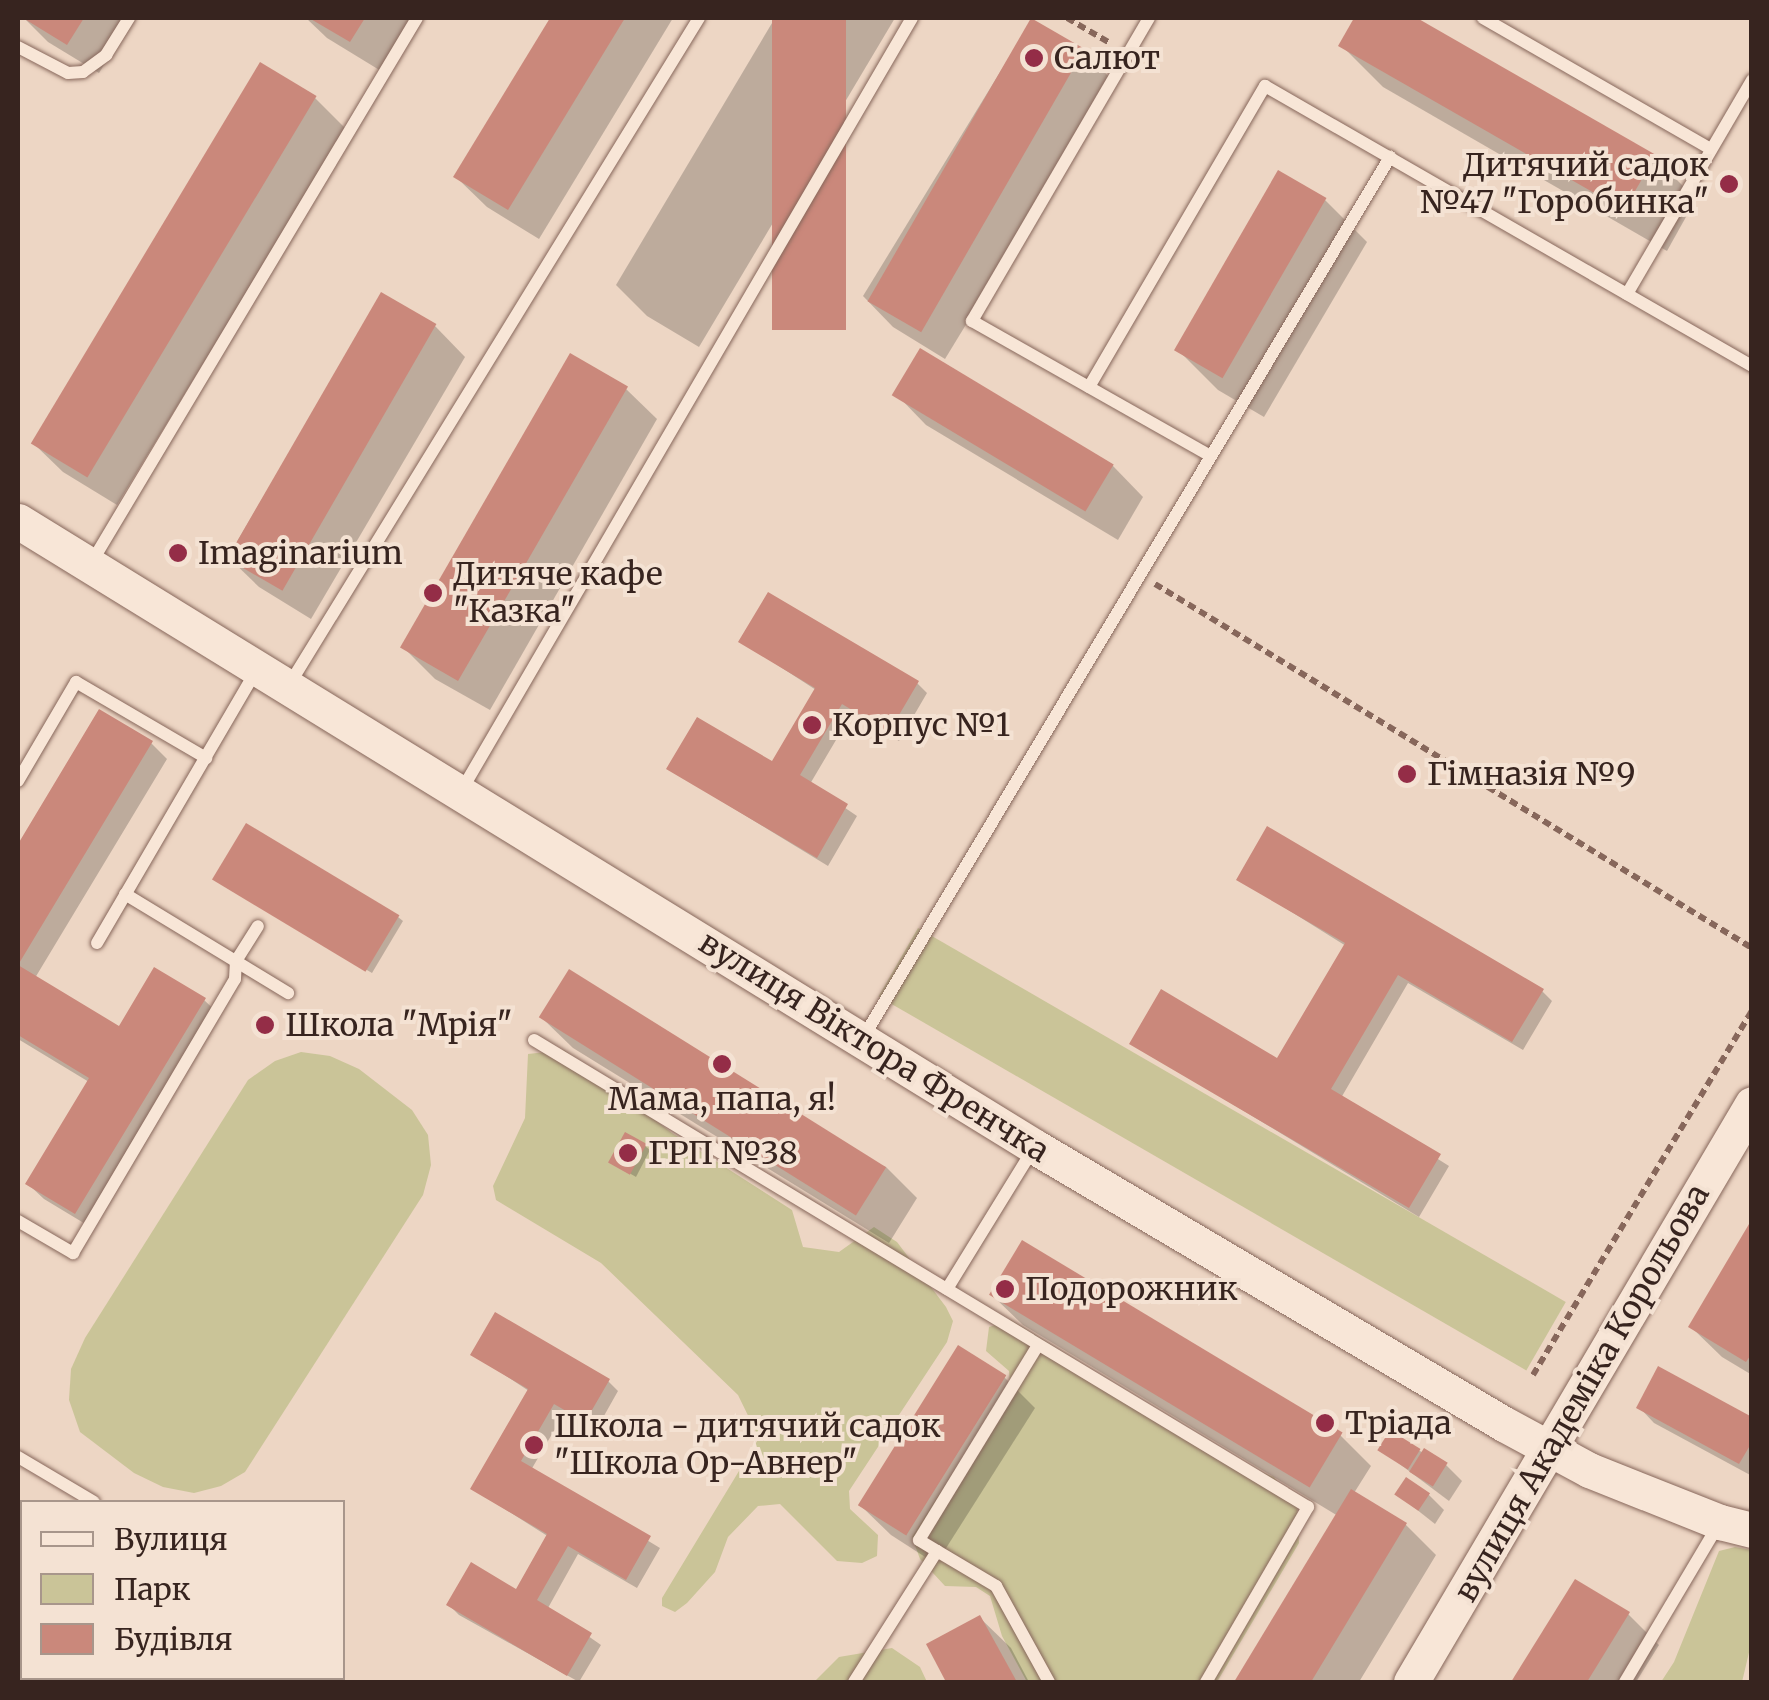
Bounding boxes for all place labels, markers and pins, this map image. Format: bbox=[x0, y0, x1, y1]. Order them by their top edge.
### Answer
place label: Салют bbox=[1054, 39, 1160, 77]
marker: Салют bbox=[1023, 47, 1045, 69]
place label: Дитячий садок №47 "Горобинка" bbox=[1420, 147, 1709, 222]
marker: Дитячий садок №47 "Горобинка" bbox=[1718, 173, 1740, 195]
place label: Imaginarium bbox=[198, 534, 403, 572]
marker: Imaginarium bbox=[167, 542, 189, 564]
place label: Дитяче кафе "Казка" bbox=[453, 556, 663, 631]
marker: Дитяче кафе "Казка" bbox=[422, 582, 444, 604]
place label: Корпус №1 bbox=[832, 706, 1010, 744]
marker: Корпус №1 bbox=[801, 714, 823, 736]
place label: Гімназія №9 bbox=[1427, 755, 1636, 793]
marker: Гімназія №9 bbox=[1396, 763, 1418, 785]
place label: Школа "Мрія" bbox=[285, 1006, 513, 1044]
marker: Школа "Мрія" bbox=[254, 1014, 276, 1036]
marker: Мама, папа, я! bbox=[711, 1053, 733, 1075]
place label: Мама, папа, я! bbox=[608, 1080, 836, 1118]
place label: ГРП №38 bbox=[648, 1134, 798, 1172]
marker: ГРП №38 bbox=[617, 1142, 639, 1164]
place label: Подорожник bbox=[1025, 1270, 1238, 1308]
marker: Подорожник bbox=[994, 1278, 1016, 1300]
place label: Тріада bbox=[1345, 1404, 1452, 1442]
place label: Школа - дитячий садок "Школа Ор-Авнер" bbox=[554, 1408, 941, 1483]
marker: Тріада bbox=[1314, 1412, 1336, 1434]
marker: Школа - дитячий садок "Школа Ор-Авнер" bbox=[523, 1434, 545, 1456]

